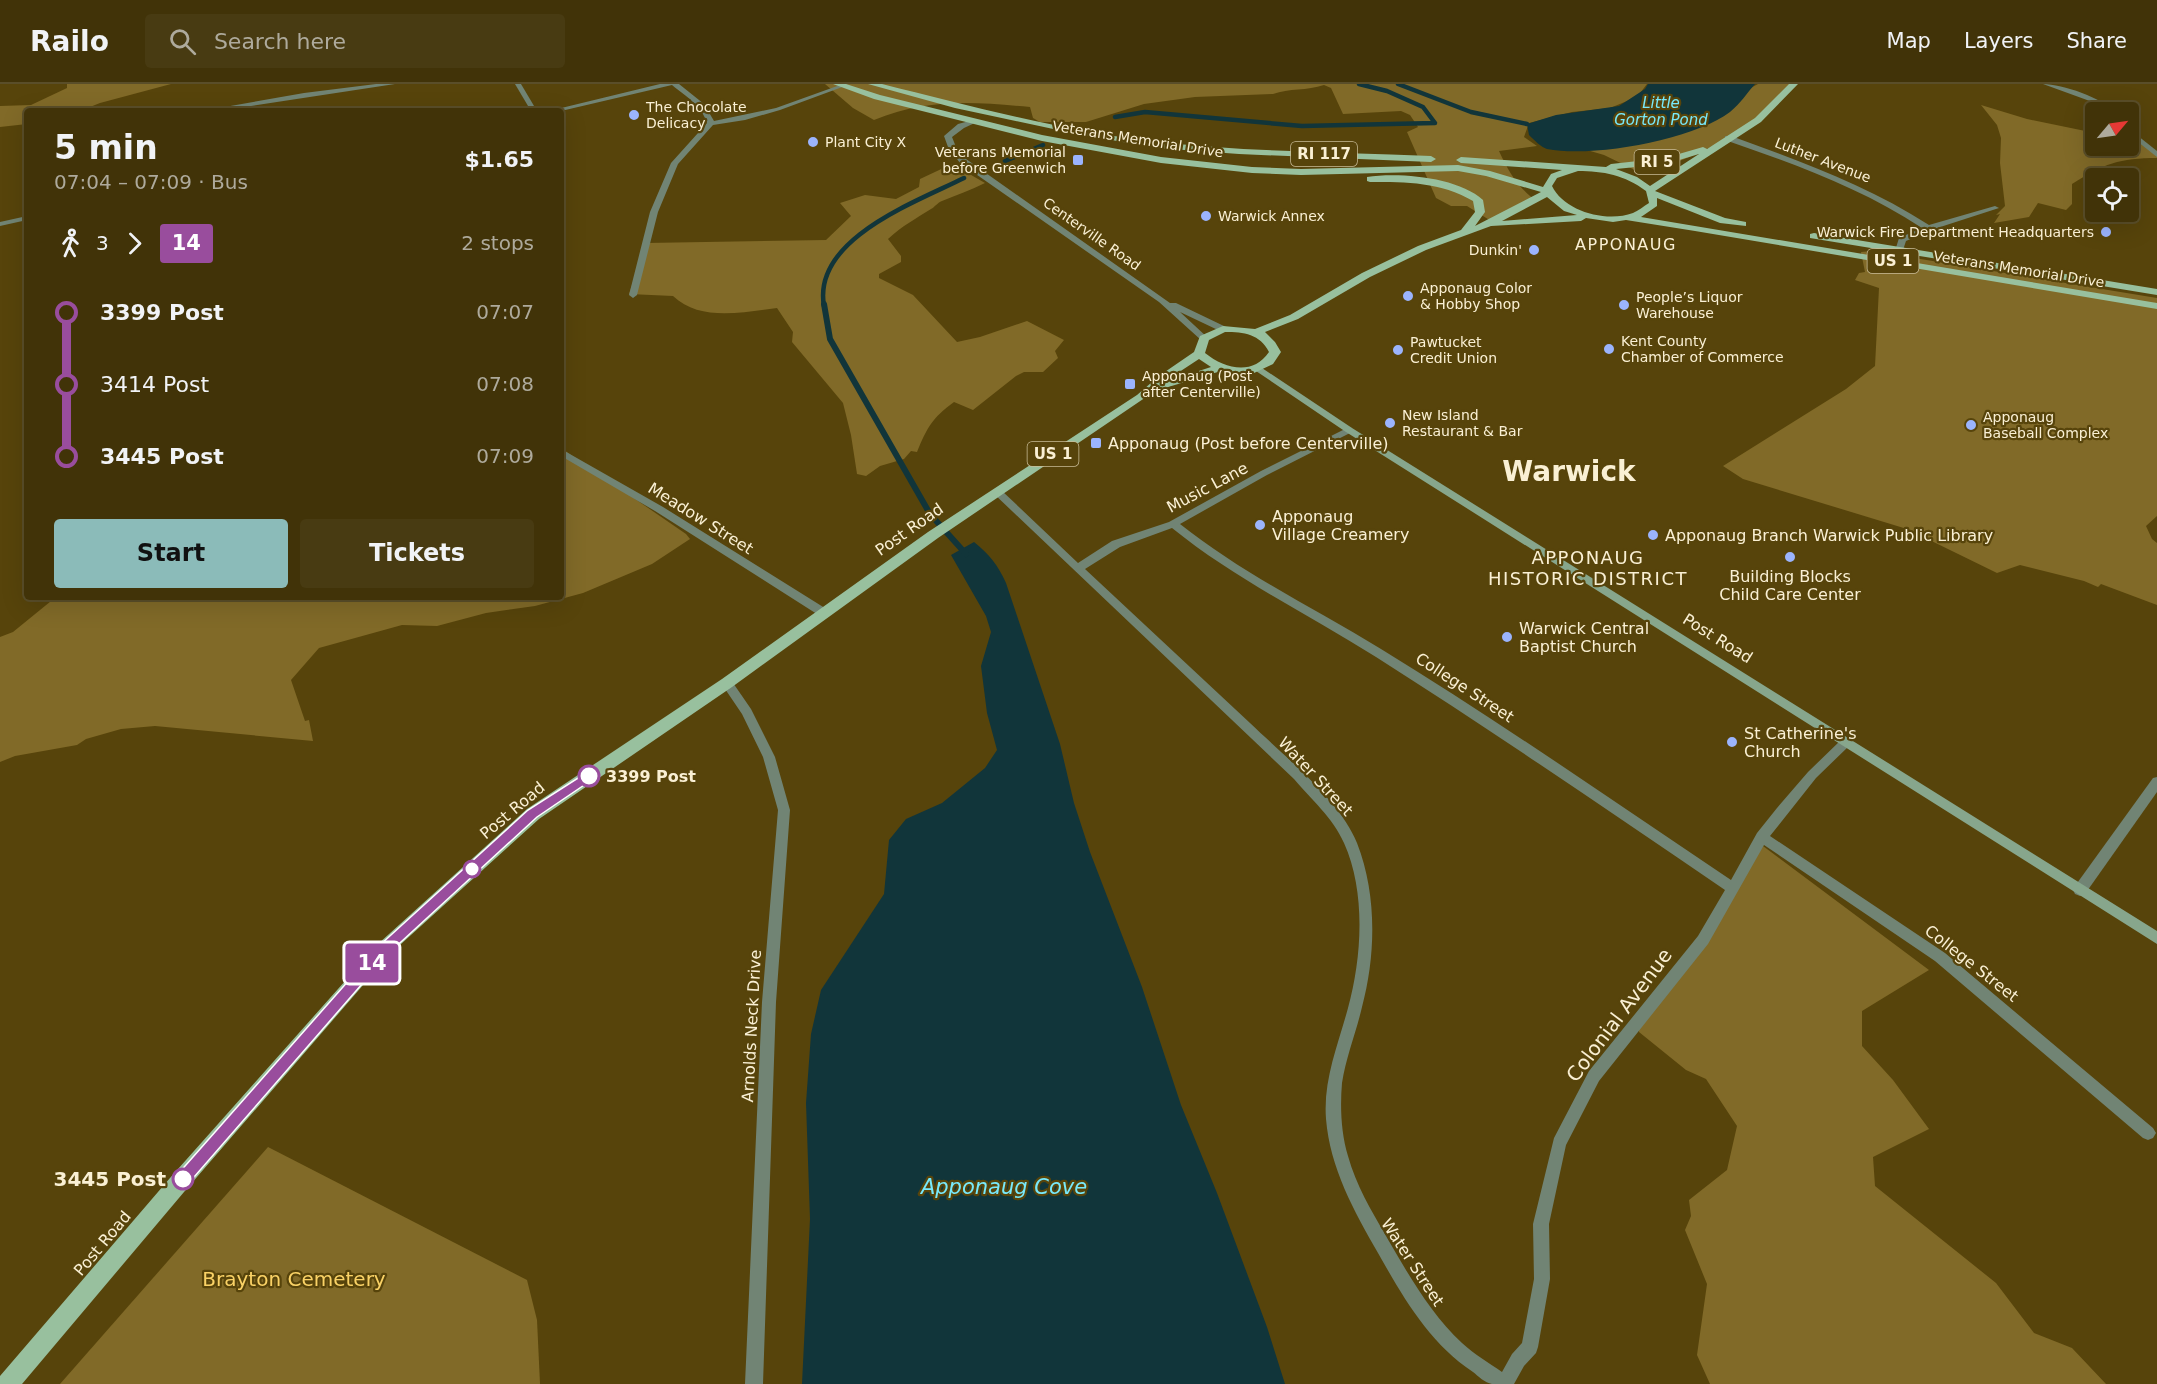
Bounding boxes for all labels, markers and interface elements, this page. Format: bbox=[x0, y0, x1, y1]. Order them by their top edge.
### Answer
search box bbox=[145, 14, 565, 68]
text: Railo bbox=[30, 25, 109, 58]
icon: search bbox=[166, 25, 199, 58]
text: Search here bbox=[214, 29, 346, 54]
text: Map bbox=[1887, 29, 1931, 53]
text: Layers bbox=[1964, 29, 2033, 53]
text: Share bbox=[2066, 29, 2127, 53]
water label: Little Gorton Pond bbox=[1614, 94, 1708, 129]
place label: The Chocolate Delicacy bbox=[645, 99, 747, 131]
north arrow bbox=[2085, 102, 2139, 156]
map controls bbox=[2085, 102, 2139, 222]
marker: The Chocolate Delicacy bbox=[627, 108, 641, 122]
street label: Veterans Memorial Drive bbox=[1051, 118, 1225, 160]
text: 5 min bbox=[54, 128, 158, 167]
place label: Plant City X bbox=[825, 134, 907, 150]
street label: Luther Avenue bbox=[1773, 134, 1873, 186]
marker: Plant City X bbox=[806, 135, 820, 149]
road number: RI 117 bbox=[1291, 142, 1357, 166]
place label: Veterans Memorial before Greenwich bbox=[935, 144, 1066, 176]
text: $1.65 bbox=[464, 147, 534, 172]
road number: RI 5 bbox=[1634, 150, 1680, 174]
marker: Veterans Memorial before Greenwich bbox=[1071, 153, 1085, 167]
button: locate bbox=[2085, 168, 2139, 222]
text: 07:04 – 07:09 · Bus bbox=[54, 170, 248, 194]
street label: Centerville Road bbox=[1040, 194, 1144, 274]
place label: Warwick Annex bbox=[1218, 208, 1325, 224]
marker: Warwick Annex bbox=[1199, 209, 1213, 223]
place label: Warwick Fire Department Headquarters bbox=[1817, 224, 2094, 240]
marker: Warwick Fire Department Headquarters bbox=[2099, 225, 2113, 239]
icon: walk bbox=[54, 227, 87, 260]
icon: forward bbox=[118, 227, 151, 260]
text: 3 bbox=[96, 231, 109, 255]
text: 14 bbox=[172, 231, 201, 255]
text: 2 stops bbox=[461, 231, 534, 255]
district label: APPONAUG bbox=[1575, 235, 1677, 254]
place label: Dunkin' bbox=[1469, 242, 1522, 258]
marker: Dunkin' bbox=[1527, 243, 1541, 257]
street label: Veterans Memorial Drive bbox=[1932, 248, 2106, 290]
road number: US 1 bbox=[1868, 249, 1918, 273]
place label: Apponaug Color & Hobby Shop bbox=[1420, 280, 1532, 312]
marker: Apponaug Color & Hobby Shop bbox=[1401, 289, 1415, 303]
place label: People’s Liquor Warehouse bbox=[1636, 289, 1743, 321]
marker: People’s Liquor Warehouse bbox=[1617, 298, 1631, 312]
text: 3399 Post bbox=[100, 300, 224, 325]
text: 07:07 bbox=[476, 300, 534, 324]
place label: Kent County Chamber of Commerce bbox=[1621, 333, 1784, 365]
place label: Pawtucket Credit Union bbox=[1410, 334, 1497, 366]
marker: Kent County Chamber of Commerce bbox=[1602, 342, 1616, 356]
marker: Pawtucket Credit Union bbox=[1391, 343, 1405, 357]
place label: Apponaug (Post after Centerville) bbox=[1142, 368, 1261, 400]
text: 3414 Post bbox=[100, 372, 209, 397]
text: 07:08 bbox=[476, 372, 534, 396]
marker: Apponaug (Post after Centerville) bbox=[1123, 377, 1137, 391]
place label: New Island Restaurant & Bar bbox=[1402, 407, 1523, 439]
place label: Apponaug Baseball Complex bbox=[1983, 409, 2108, 441]
marker: New Island Restaurant & Bar bbox=[1383, 416, 1397, 430]
marker: Apponaug Baseball Complex bbox=[1964, 418, 1978, 432]
place label: Apponaug (Post before Centerville) bbox=[1108, 434, 1389, 453]
marker: Apponaug (Post before Centerville) bbox=[1089, 436, 1103, 450]
road number: US 1 bbox=[1028, 442, 1078, 466]
text: 3445 Post bbox=[100, 444, 224, 469]
text: 07:09 bbox=[476, 444, 534, 468]
district label: Warwick bbox=[1502, 455, 1637, 488]
street label: Music Lane bbox=[1163, 458, 1251, 517]
street label: Meadow Street bbox=[645, 479, 757, 558]
street label: Post Road bbox=[872, 499, 947, 560]
place label: Apponaug Village Creamery bbox=[1272, 507, 1409, 544]
marker: Apponaug Village Creamery bbox=[1253, 518, 1267, 532]
button: Start bbox=[54, 519, 288, 588]
button: Tickets bbox=[300, 519, 534, 588]
place label: Apponaug Branch Warwick Public Library bbox=[1665, 526, 1993, 545]
marker: Apponaug Branch Warwick Public Library bbox=[1646, 528, 1660, 542]
district label: APPONAUG HISTORIC DISTRICT bbox=[1488, 547, 1688, 589]
marker: Building Blocks Child Care Center bbox=[1783, 550, 1797, 564]
place label: Building Blocks Child Care Center bbox=[1719, 567, 1861, 604]
street label: Post Road bbox=[1679, 610, 1756, 667]
place label: Warwick Central Baptist Church bbox=[1519, 619, 1649, 656]
marker: Warwick Central Baptist Church bbox=[1500, 630, 1514, 644]
street label: College Street bbox=[1412, 649, 1517, 726]
place label: St Catherine's Church bbox=[1744, 724, 1857, 761]
street label: Water Street bbox=[1274, 733, 1357, 820]
marker: St Catherine's Church bbox=[1725, 735, 1739, 749]
marker: 3399 Post bbox=[578, 765, 600, 787]
place label: 3399 Post bbox=[606, 767, 696, 786]
street label: Post Road bbox=[476, 778, 549, 843]
unlabelled marker bbox=[463, 860, 481, 878]
street label: College Street bbox=[1921, 921, 2022, 1006]
line badge: 14 bbox=[345, 944, 399, 982]
street label: Colonial Avenue bbox=[1561, 944, 1677, 1086]
street label: Arnolds Neck Drive bbox=[738, 949, 765, 1103]
text: 14 bbox=[357, 951, 387, 975]
place label: 3445 Post bbox=[54, 1167, 166, 1191]
marker: 3445 Post bbox=[172, 1168, 194, 1190]
water label: Apponaug Cove bbox=[919, 1175, 1087, 1199]
street label: Post Road bbox=[70, 1207, 135, 1280]
street label: Water Street bbox=[1377, 1215, 1448, 1310]
park label: Brayton Cemetery bbox=[202, 1267, 386, 1291]

